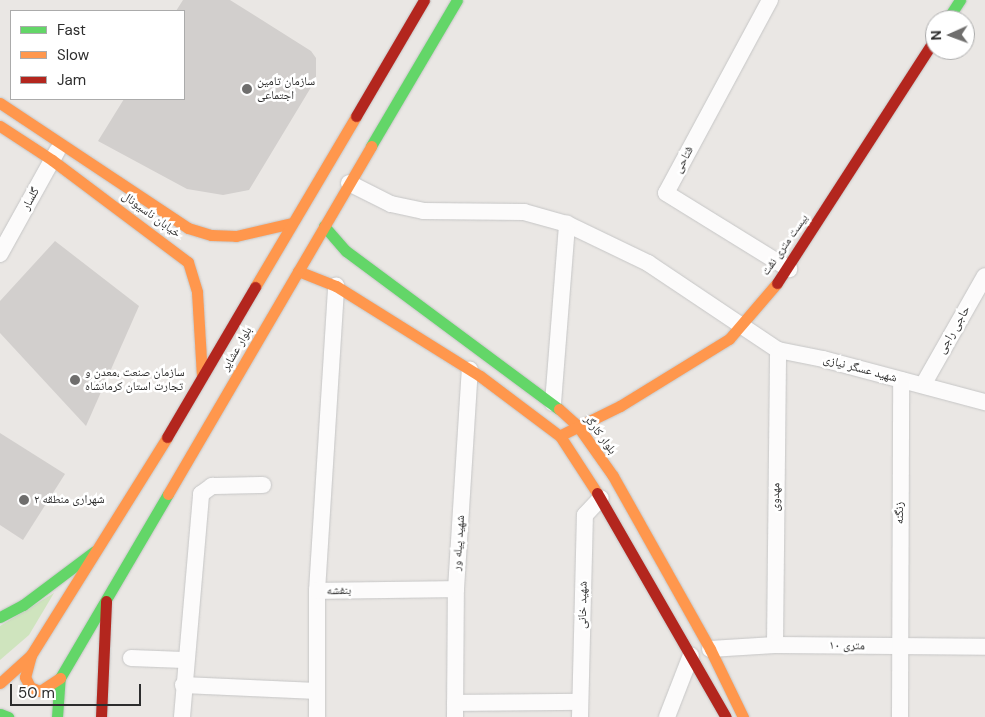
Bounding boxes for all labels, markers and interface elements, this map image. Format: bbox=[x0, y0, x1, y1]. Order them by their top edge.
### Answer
legend bbox=[10, 10, 185, 100]
north arrow bbox=[925, 10, 975, 60]
text: Fast bbox=[57, 20, 86, 40]
text: N bbox=[927, 30, 945, 41]
text: Slow bbox=[57, 45, 89, 65]
text: Jam bbox=[57, 70, 86, 90]
place label: سازمان تامین اجتماعی bbox=[257, 75, 315, 103]
marker: سازمان تامین اجتماعی bbox=[241, 83, 253, 95]
street label: فتاحی bbox=[671, 144, 697, 176]
street label: گلسار bbox=[19, 185, 43, 213]
street label: خیابان ناسیونال bbox=[119, 189, 183, 241]
street label: بیست متری نفت bbox=[759, 212, 811, 278]
street label: حاجی راجی bbox=[934, 303, 974, 357]
street label: بلوار عشایر bbox=[219, 324, 255, 374]
street label: شهید عسگر نیازی bbox=[821, 352, 899, 386]
place label: سازمان صنعت ،معدن و تجارت استان کرمانشاه bbox=[85, 366, 185, 394]
marker: سازمان صنعت ،معدن و تجارت استان کرمانشاه bbox=[69, 374, 81, 386]
street label: بلوار کارگر bbox=[581, 413, 619, 457]
street label: مهدوی bbox=[769, 482, 783, 512]
place label: شهراری منطقه ۲ bbox=[34, 493, 105, 507]
marker: شهراری منطقه ۲ bbox=[18, 494, 30, 506]
street label: زنگنه bbox=[893, 502, 907, 524]
street label: شهید پیله ور bbox=[450, 515, 468, 571]
street label: شهید خانی bbox=[575, 581, 591, 629]
street label: بنفشه bbox=[326, 584, 352, 598]
street label: ۱۰ متری bbox=[829, 638, 865, 654]
scale bar bbox=[12, 674, 144, 706]
text: 50 m bbox=[18, 683, 55, 703]

